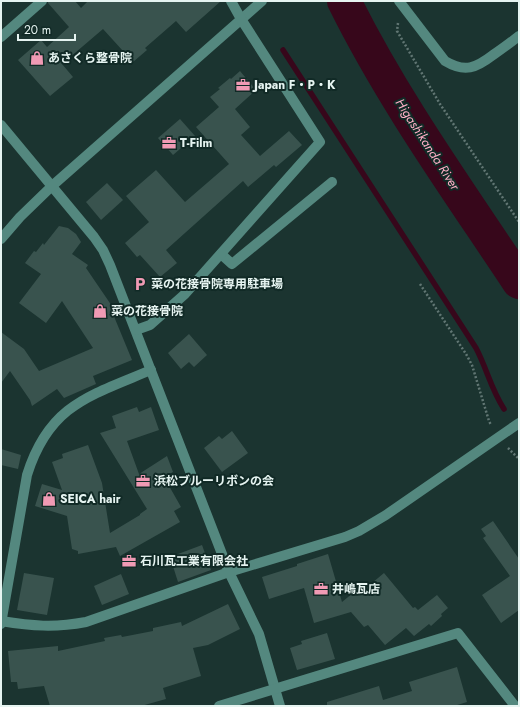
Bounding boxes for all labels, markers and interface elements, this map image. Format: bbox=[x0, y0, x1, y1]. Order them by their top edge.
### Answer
scale bar bbox=[18, 16, 75, 42]
text: 20 m bbox=[24, 21, 51, 39]
place label: あさくら整骨院 bbox=[48, 49, 132, 67]
shop icon: あさくら整骨院 bbox=[29, 50, 45, 66]
place label: Japan F・P・K bbox=[252, 76, 336, 94]
office icon: Japan F・P・K bbox=[235, 77, 251, 93]
water label: Higashikanda River bbox=[391, 95, 465, 194]
place label: T-Film bbox=[180, 134, 213, 152]
office icon: T-Film bbox=[161, 135, 177, 151]
place label: 菜の花接骨院専用駐車場 bbox=[151, 275, 283, 293]
parking icon: 菜の花接骨院専用駐車場 bbox=[132, 276, 148, 292]
place label: 菜の花接骨院 bbox=[111, 302, 183, 320]
shop icon: 菜の花接骨院 bbox=[92, 303, 108, 319]
place label: 浜松ブルーリボンの会 bbox=[154, 472, 274, 490]
office icon: 浜松ブルーリボンの会 bbox=[135, 473, 151, 489]
place label: SEICA hair bbox=[60, 490, 121, 508]
shop icon: SEICA hair bbox=[41, 491, 57, 507]
place label: 石川瓦工業有限会社 bbox=[140, 552, 248, 570]
office icon: 石川瓦工業有限会社 bbox=[121, 553, 137, 569]
place label: 井嶋瓦店 bbox=[332, 580, 380, 598]
office icon: 井嶋瓦店 bbox=[313, 581, 329, 597]

